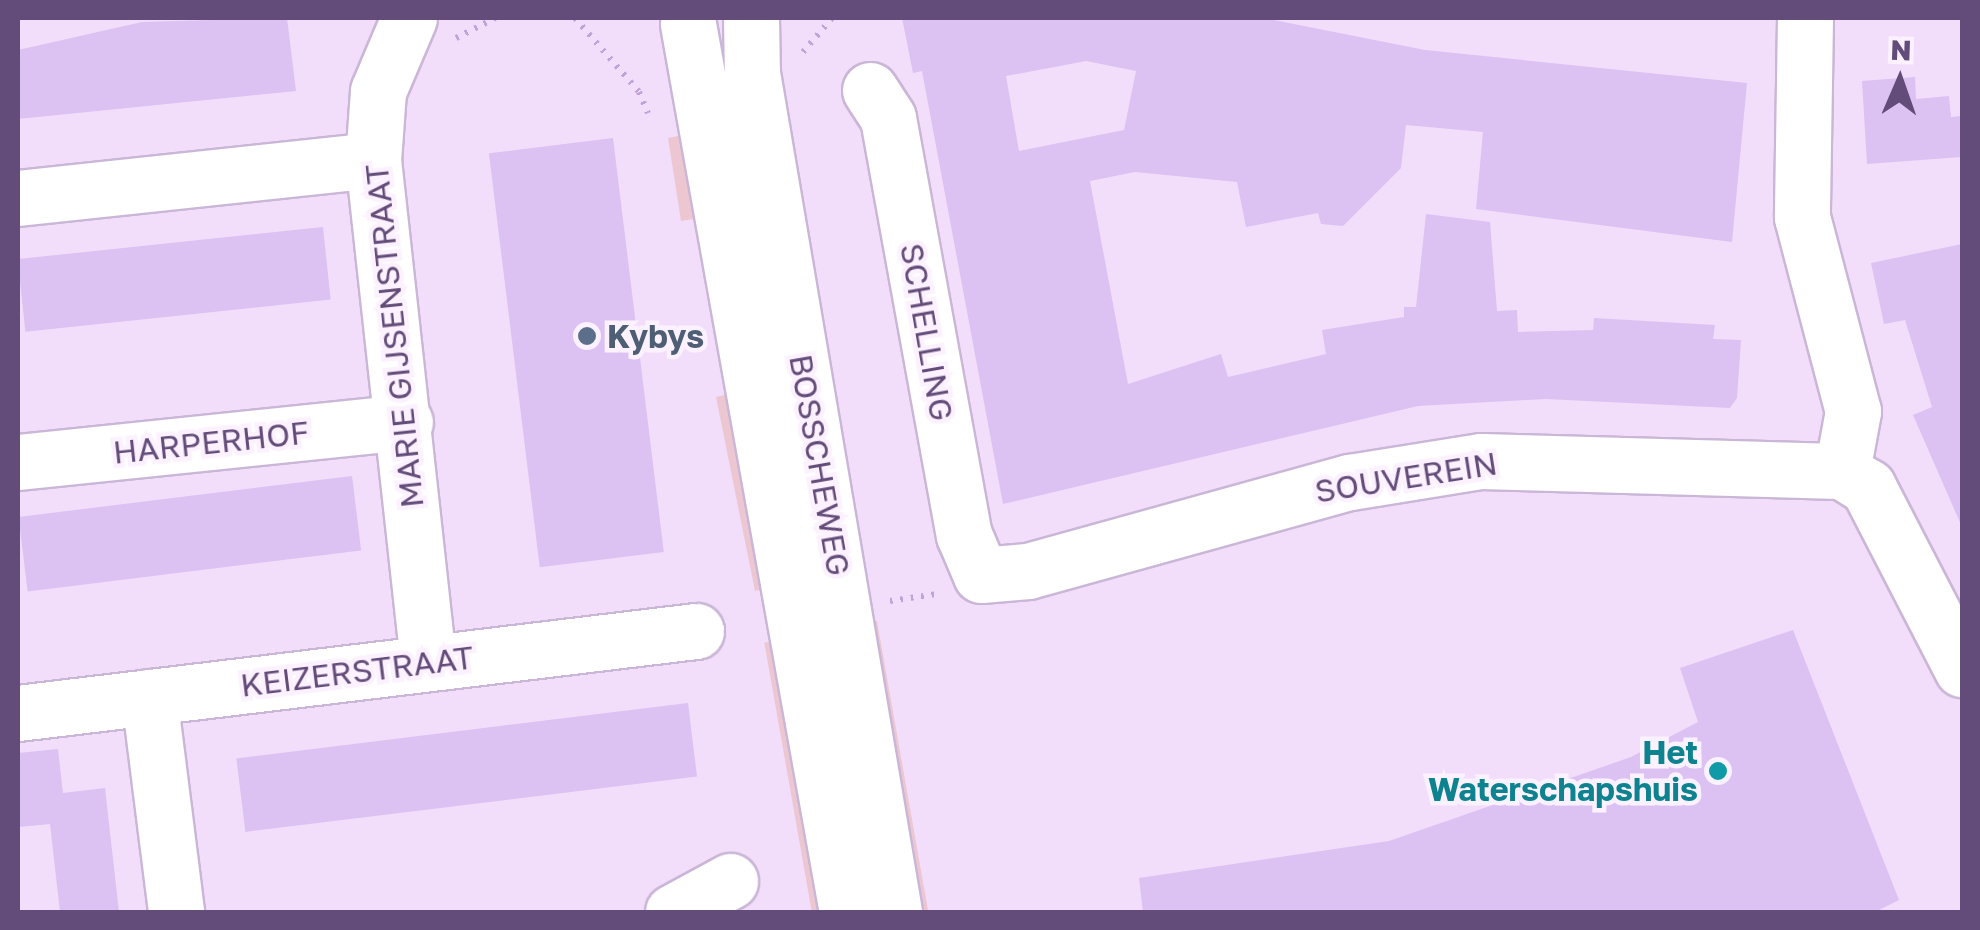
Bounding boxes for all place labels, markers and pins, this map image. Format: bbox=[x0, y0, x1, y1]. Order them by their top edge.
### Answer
place label: Kybys bbox=[607, 317, 704, 355]
marker: Kybys bbox=[576, 325, 598, 347]
place label: Het Waterschapshuis bbox=[1428, 734, 1698, 809]
marker: Het Waterschapshuis bbox=[1707, 760, 1729, 782]

